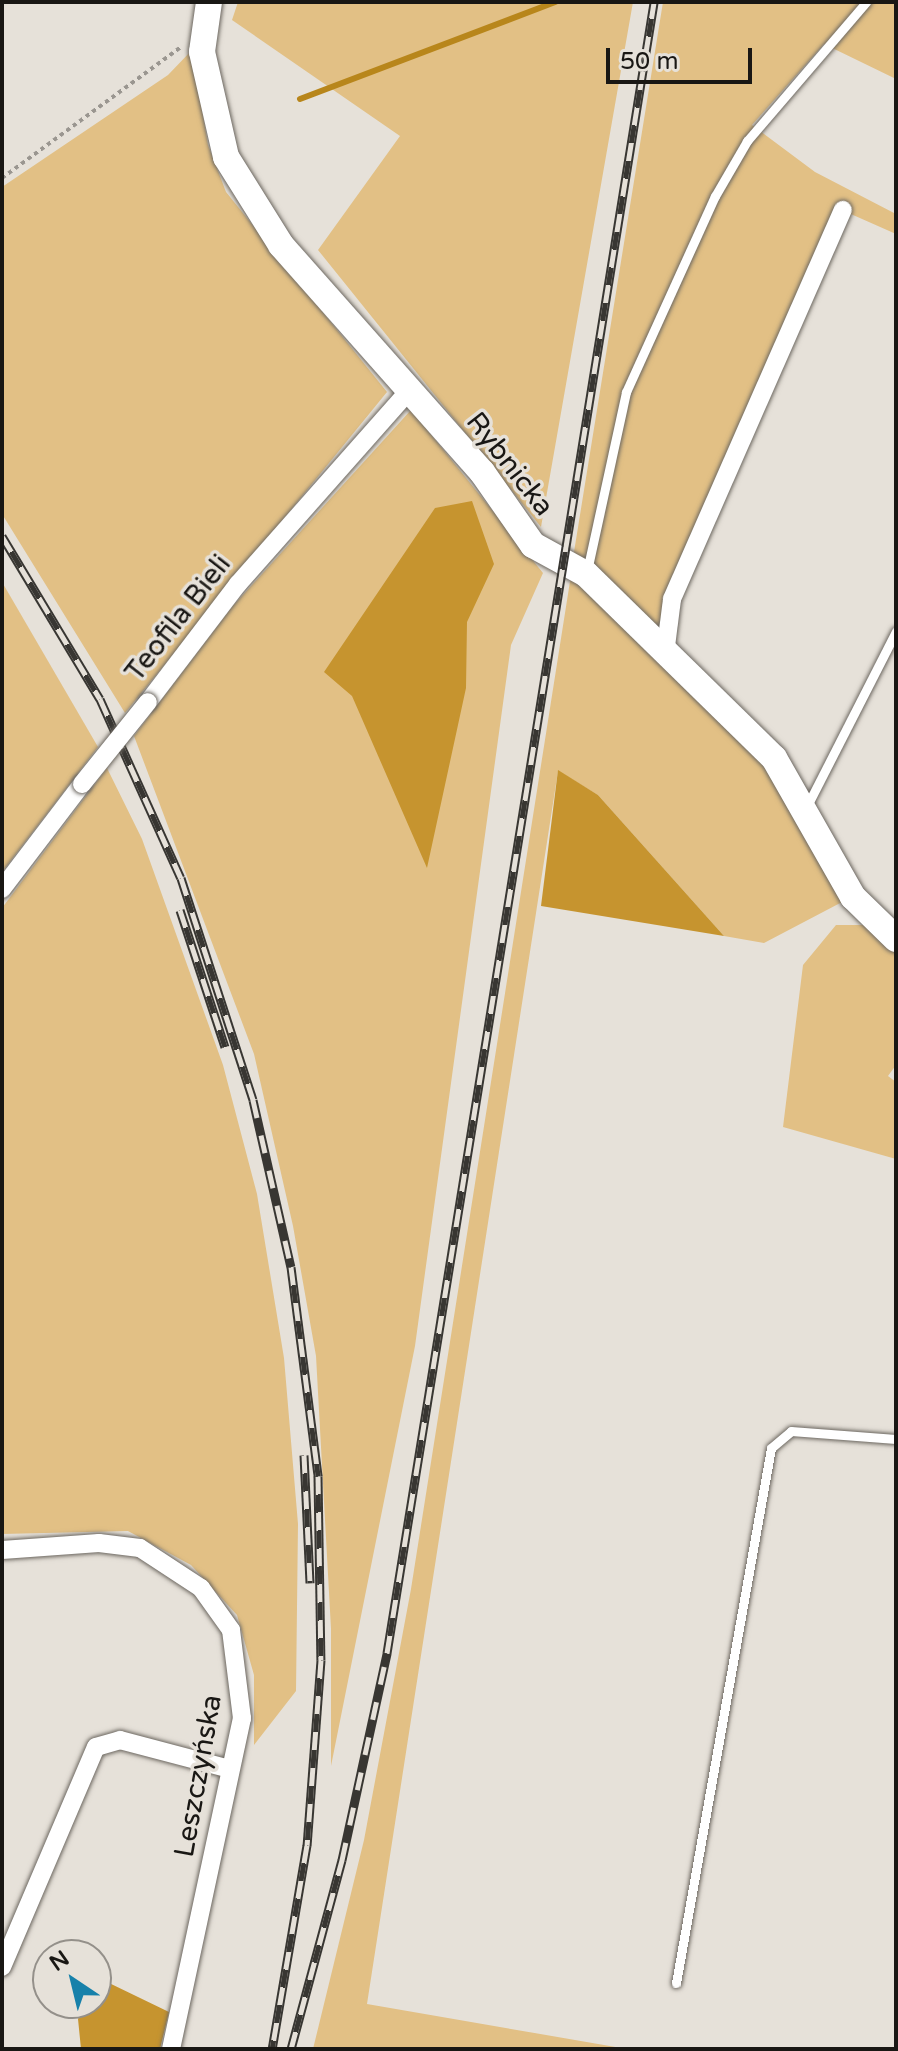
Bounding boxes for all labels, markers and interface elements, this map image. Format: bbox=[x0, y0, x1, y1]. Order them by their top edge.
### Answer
scale bar bbox=[610, 32, 756, 82]
text: 50 m bbox=[620, 47, 678, 76]
street label: Rybnicka bbox=[459, 405, 561, 523]
street label: Teofila Bieli bbox=[118, 548, 238, 688]
street label: Leszczyńska bbox=[167, 1692, 229, 1860]
north arrow bbox=[32, 1939, 112, 2019]
text: N bbox=[45, 1945, 74, 1977]

